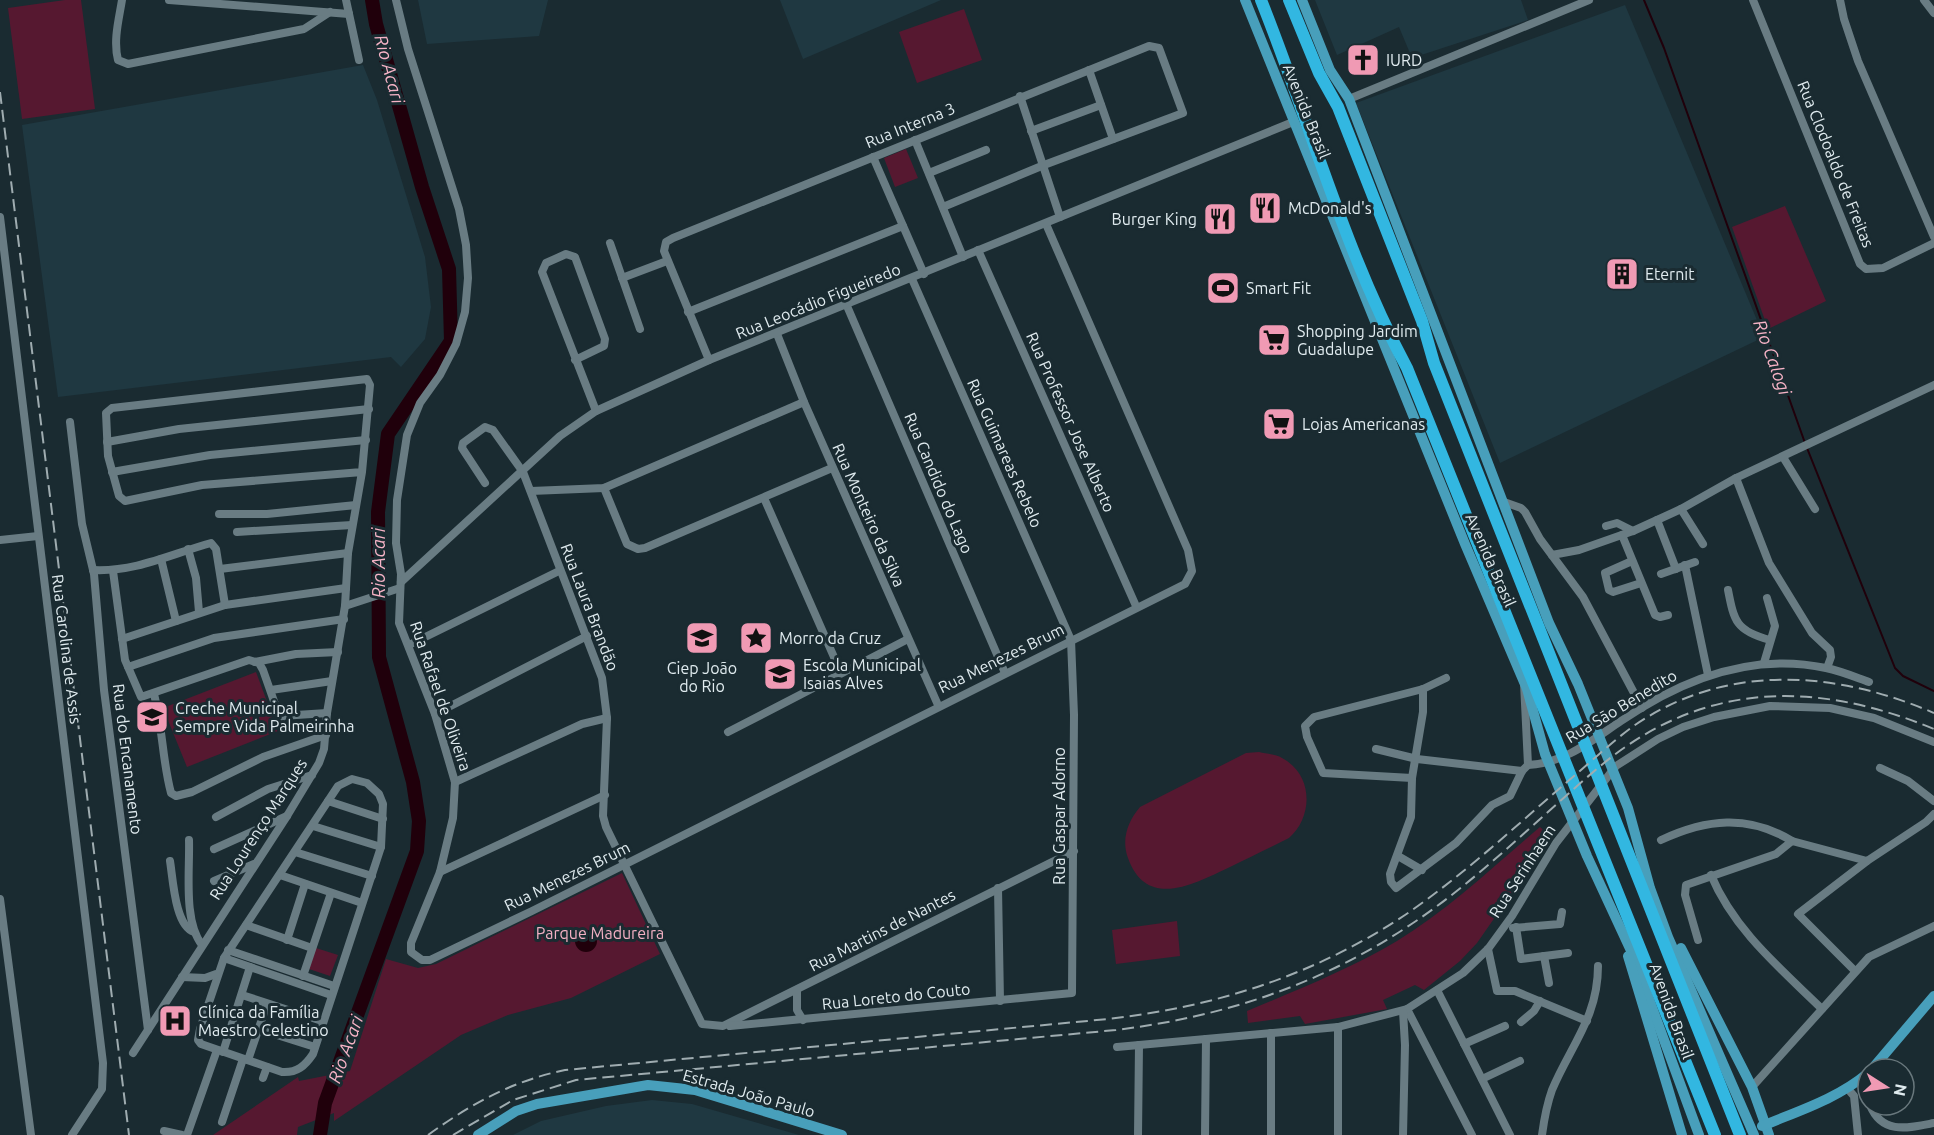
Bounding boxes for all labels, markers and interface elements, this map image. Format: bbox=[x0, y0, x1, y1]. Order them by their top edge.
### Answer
water label: Rio Acari bbox=[371, 32, 409, 106]
church icon: IURD bbox=[1345, 42, 1381, 78]
place label: IURD bbox=[1386, 51, 1422, 69]
street label: Avenida Brasil bbox=[1280, 61, 1334, 161]
street label: Rua Clodoaldo de Freitas bbox=[1794, 78, 1878, 250]
street label: Rua Interna 3 bbox=[862, 99, 958, 151]
restaurant icon: McDonald's bbox=[1247, 190, 1283, 226]
place label: McDonald's bbox=[1288, 199, 1372, 217]
restaurant icon: Burger King bbox=[1202, 201, 1238, 237]
place label: Burger King bbox=[1112, 210, 1197, 228]
building icon: Eternit bbox=[1604, 256, 1640, 292]
street label: Rua Leocádio Figueiredo bbox=[733, 260, 903, 342]
place label: Eternit bbox=[1645, 265, 1695, 283]
sports icon: Smart Fit bbox=[1205, 270, 1241, 306]
place label: Smart Fit bbox=[1246, 279, 1312, 297]
water label: Rio Calogi bbox=[1750, 317, 1796, 398]
supermarket icon: Shopping Jardim Guadalupe bbox=[1256, 322, 1292, 358]
place label: Shopping Jardim Guadalupe bbox=[1297, 322, 1418, 358]
street label: Rua Professor Jose Alberto bbox=[1023, 329, 1119, 515]
street label: Rua Guimareas Rebelo bbox=[964, 376, 1046, 530]
supermarket icon: Lojas Americanas bbox=[1261, 406, 1297, 442]
street label: Rua Candido do Lago bbox=[901, 410, 977, 556]
place label: Lojas Americanas bbox=[1302, 415, 1425, 433]
street label: Rua Monteiro da Silva bbox=[829, 440, 909, 590]
street label: Avenida Brasil bbox=[1462, 510, 1520, 610]
water label: Rio Acari bbox=[368, 527, 388, 598]
street label: Rua Laura Brandão bbox=[557, 541, 623, 673]
street label: Rua Carolina de Assis bbox=[49, 573, 85, 725]
street label: Rua Rafael de Oliveira bbox=[407, 619, 475, 773]
school or university icon: Ciep João do Rio bbox=[684, 620, 720, 656]
place icon: Morro da Cruz bbox=[738, 620, 774, 656]
street label: Rua Menezes Brum bbox=[935, 620, 1067, 696]
place label: Morro da Cruz bbox=[779, 629, 881, 647]
school or university icon: Escola Municipal Isaias Alves bbox=[762, 656, 798, 692]
place label: Escola Municipal Isaias Alves bbox=[803, 656, 921, 692]
place label: Ciep João do Rio bbox=[667, 659, 737, 695]
street label: Rua Sāo Benedito bbox=[1562, 666, 1680, 746]
street label: Rua do Encanamento bbox=[110, 683, 146, 835]
school or university icon: Creche Municipal Sempre Vida Palmeirinha bbox=[134, 699, 170, 735]
place label: Creche Municipal Sempre Vida Palmeirinha bbox=[175, 699, 355, 735]
street label: Rua Gaspar Adorno bbox=[1050, 747, 1068, 885]
street label: Rua Lourenço Marques bbox=[206, 755, 310, 903]
street label: Rua Serinhaem bbox=[1485, 821, 1559, 921]
street label: Rua Menezes Brum bbox=[501, 838, 633, 914]
street label: Rua Martins de Nantes bbox=[806, 885, 958, 975]
park label: Parque Madureira bbox=[536, 924, 664, 942]
street label: Avenida Brasil bbox=[1646, 961, 1698, 1061]
street label: Rua Loreto do Couto bbox=[821, 979, 971, 1013]
hospital icon: Clínica da Família Maestro Celestino bbox=[157, 1003, 193, 1039]
place label: Clínica da Família Maestro Celestino bbox=[198, 1003, 329, 1039]
water label: Rio Acari bbox=[324, 1012, 367, 1085]
north arrow bbox=[1856, 1057, 1916, 1117]
street label: Estrada João Paulo bbox=[681, 1066, 817, 1120]
text: N bbox=[1891, 1082, 1911, 1098]

